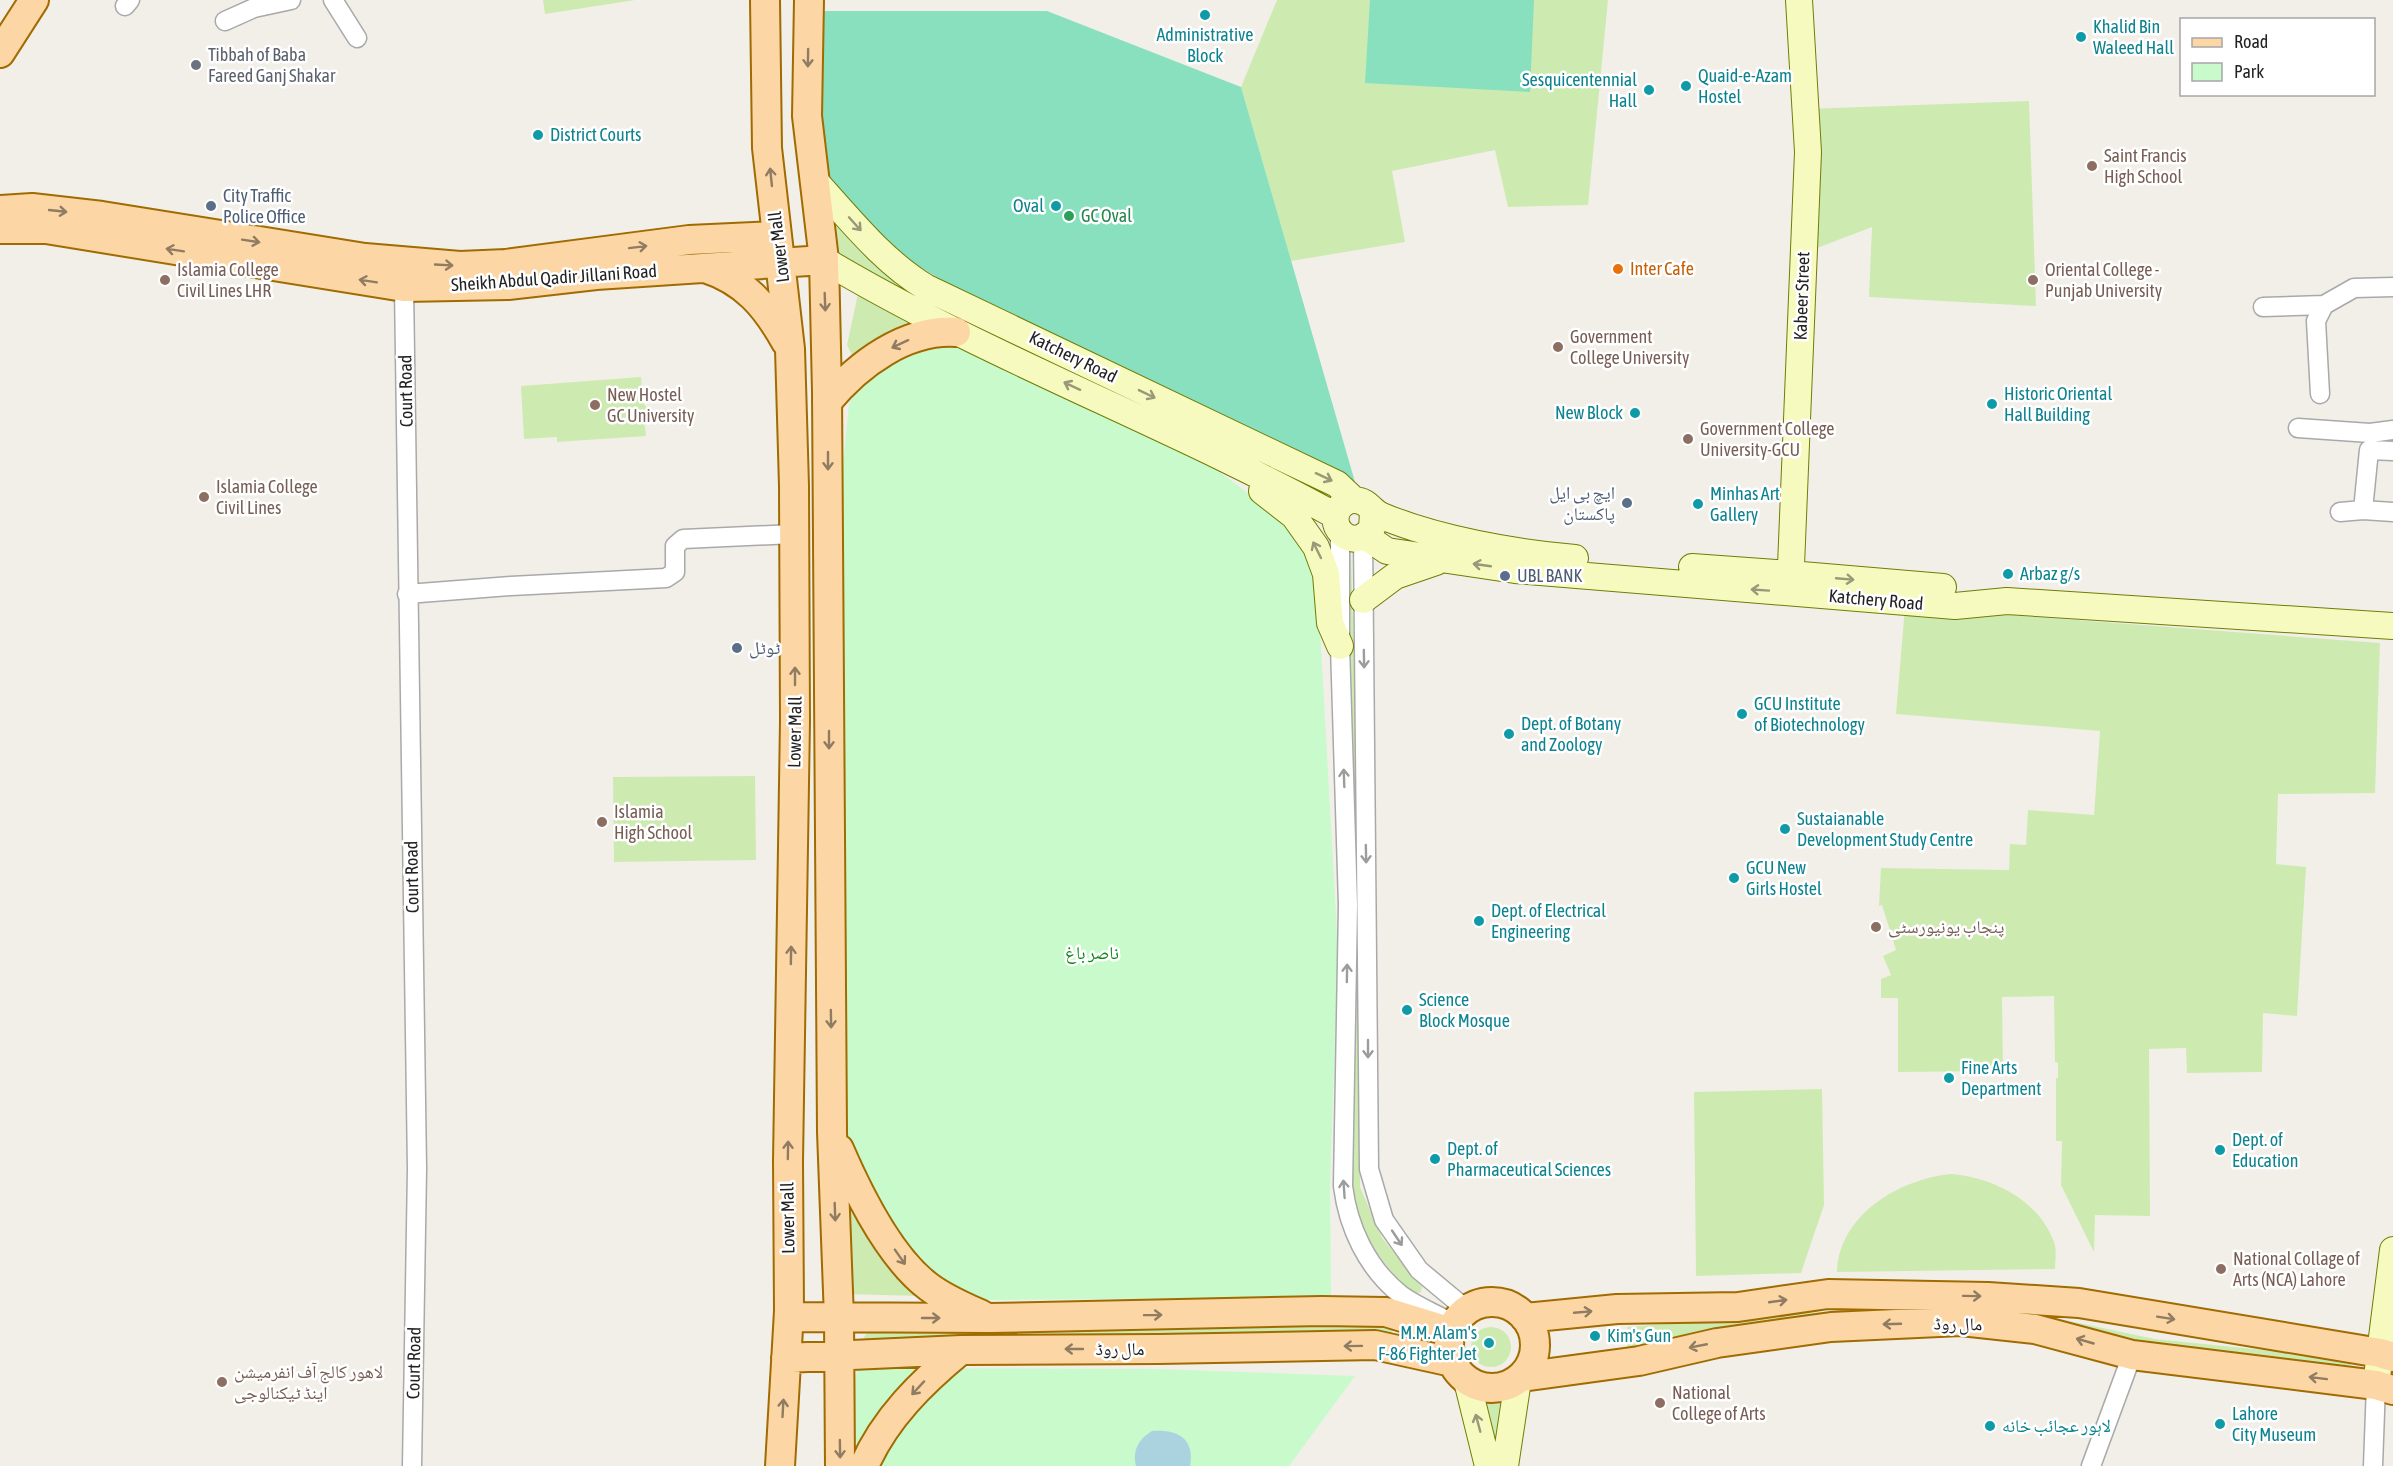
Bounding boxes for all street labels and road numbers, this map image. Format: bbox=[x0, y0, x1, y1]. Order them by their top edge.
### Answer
street label: Lower Mall bbox=[764, 210, 793, 284]
street label: Kabeer Street bbox=[1789, 251, 1814, 341]
street label: Sheikh Abdul Qadir Jillani Road bbox=[450, 260, 658, 295]
street label: Katchery Road bbox=[1026, 326, 1120, 387]
street label: Court Road bbox=[394, 355, 417, 427]
street label: Katchery Road bbox=[1828, 585, 1924, 614]
street label: Lower Mall bbox=[783, 696, 806, 768]
street label: Court Road bbox=[400, 841, 423, 913]
street label: Lower Mall bbox=[776, 1182, 799, 1254]
street label: مال روڈ bbox=[1933, 1313, 1983, 1335]
street label: Court Road bbox=[402, 1327, 425, 1399]
street label: مال روڈ bbox=[1096, 1338, 1144, 1360]

